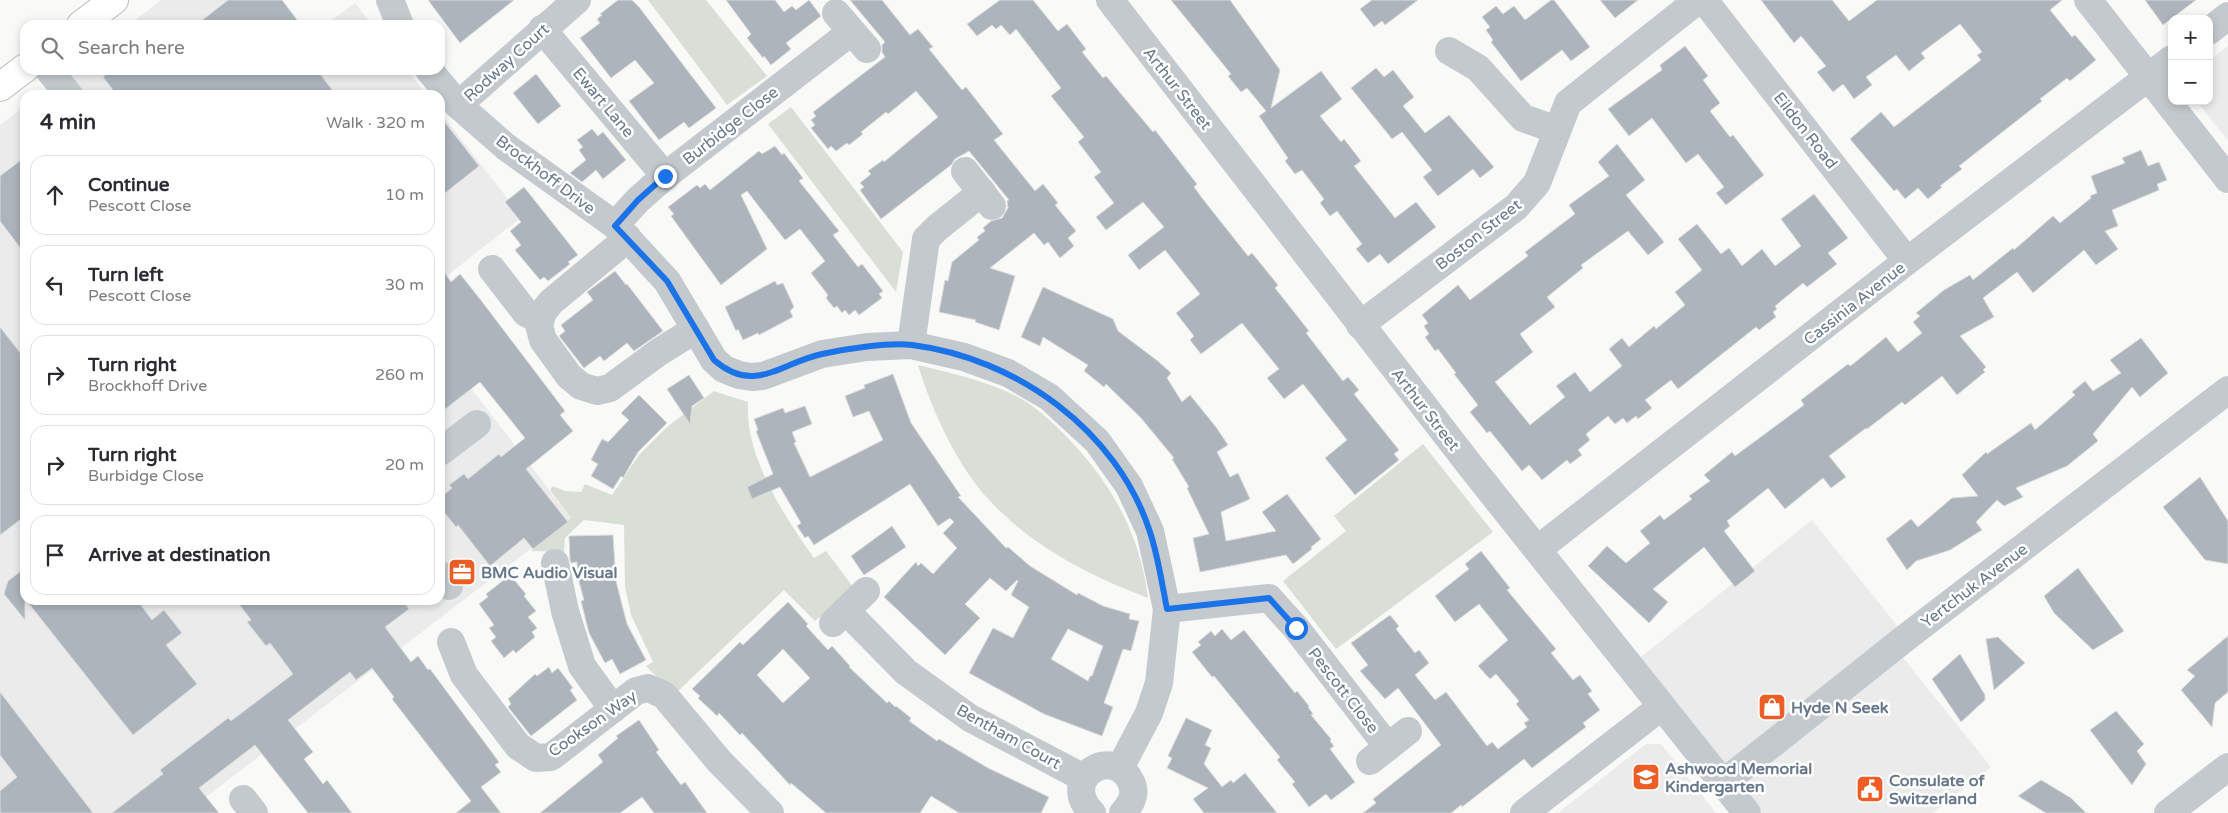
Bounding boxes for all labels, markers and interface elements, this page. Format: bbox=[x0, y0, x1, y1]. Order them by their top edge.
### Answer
map controls bbox=[2168, 15, 2213, 105]
button: + bbox=[2168, 15, 2213, 60]
street label: Rodway Court bbox=[460, 19, 553, 106]
search box bbox=[20, 20, 445, 75]
icon: search bbox=[38, 34, 66, 62]
text: Search here bbox=[78, 37, 185, 59]
street label: Arthur Street bbox=[1139, 43, 1216, 134]
button: − bbox=[2168, 60, 2213, 105]
street label: Ewart Lane bbox=[568, 64, 638, 142]
street label: Burbidge Close bbox=[679, 82, 782, 169]
street label: Eildon Road bbox=[1769, 88, 1841, 173]
text: 4 min bbox=[40, 110, 96, 135]
text: Walk · 320 m bbox=[326, 113, 425, 133]
street label: Brockhoff Drive bbox=[492, 131, 599, 219]
route end bbox=[654, 165, 677, 188]
text: Continue bbox=[88, 174, 170, 196]
icon: ahead bbox=[41, 181, 69, 209]
text: 10 m bbox=[385, 185, 424, 205]
street label: Boston Street bbox=[1432, 195, 1526, 275]
text: Pescott Close bbox=[88, 196, 191, 216]
street label: Cassinia Avenue bbox=[1800, 258, 1909, 350]
text: Turn left bbox=[88, 264, 164, 286]
icon: left bbox=[41, 271, 69, 299]
text: 30 m bbox=[385, 275, 424, 295]
text: Pescott Close bbox=[88, 286, 191, 306]
text: Turn right bbox=[88, 354, 176, 376]
icon: right bbox=[41, 361, 69, 389]
street label: Arthur Street bbox=[1387, 364, 1464, 455]
text: 260 m bbox=[375, 365, 424, 385]
text: Brockhoff Drive bbox=[88, 376, 207, 396]
text: Turn right bbox=[88, 444, 176, 466]
icon: right bbox=[41, 451, 69, 479]
text: 20 m bbox=[385, 455, 424, 475]
text: Burbidge Close bbox=[88, 466, 204, 486]
street label: Yertchuk Avenue bbox=[1917, 539, 2032, 632]
icon: arrive bbox=[41, 541, 69, 569]
text: Arrive at destination bbox=[88, 544, 271, 566]
office icon: BMC Audio Visual bbox=[447, 557, 477, 587]
place label: BMC Audio Visual bbox=[481, 563, 618, 583]
route start bbox=[1285, 617, 1308, 640]
street label: Pescott Close bbox=[1304, 644, 1383, 737]
street label: Cookson Way bbox=[545, 686, 641, 762]
shop icon: Hyde N Seek bbox=[1757, 692, 1787, 722]
place label: Hyde N Seek bbox=[1791, 698, 1889, 718]
street label: Bentham Court bbox=[953, 700, 1064, 774]
place label: Ashwood Memorial Kindergarten bbox=[1665, 759, 1812, 797]
school or university icon: Ashwood Memorial Kindergarten bbox=[1631, 762, 1661, 792]
place label: Consulate of Switzerland bbox=[1889, 771, 1985, 809]
public building icon: Consulate of Switzerland bbox=[1855, 774, 1885, 804]

